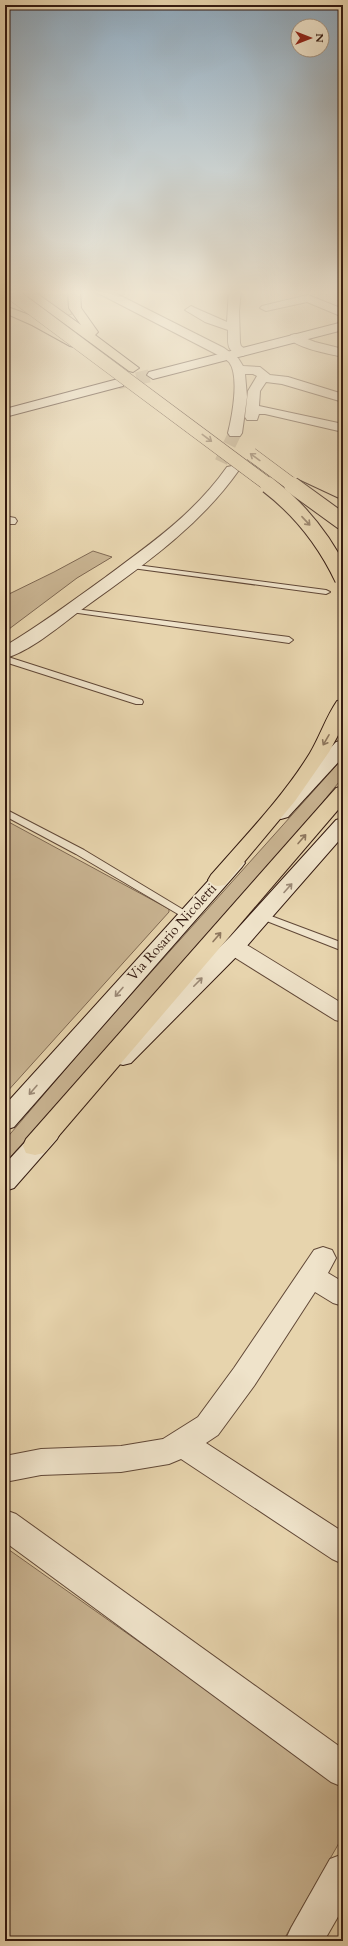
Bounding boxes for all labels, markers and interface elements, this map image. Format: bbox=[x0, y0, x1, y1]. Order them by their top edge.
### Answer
north arrow bbox=[290, 18, 330, 58]
text: N bbox=[312, 33, 327, 43]
one-way arrow bbox=[201, 434, 212, 443]
one-way arrow bbox=[250, 453, 261, 461]
one-way arrow bbox=[302, 516, 311, 527]
one-way arrow bbox=[321, 734, 329, 746]
one-way arrow bbox=[298, 833, 307, 844]
street label: Via Rosario Nicoletti bbox=[123, 879, 221, 985]
one-way arrow bbox=[283, 883, 292, 893]
one-way arrow bbox=[212, 931, 221, 942]
one-way arrow bbox=[193, 977, 203, 987]
one-way arrow bbox=[114, 987, 123, 997]
one-way arrow bbox=[28, 1084, 37, 1095]

